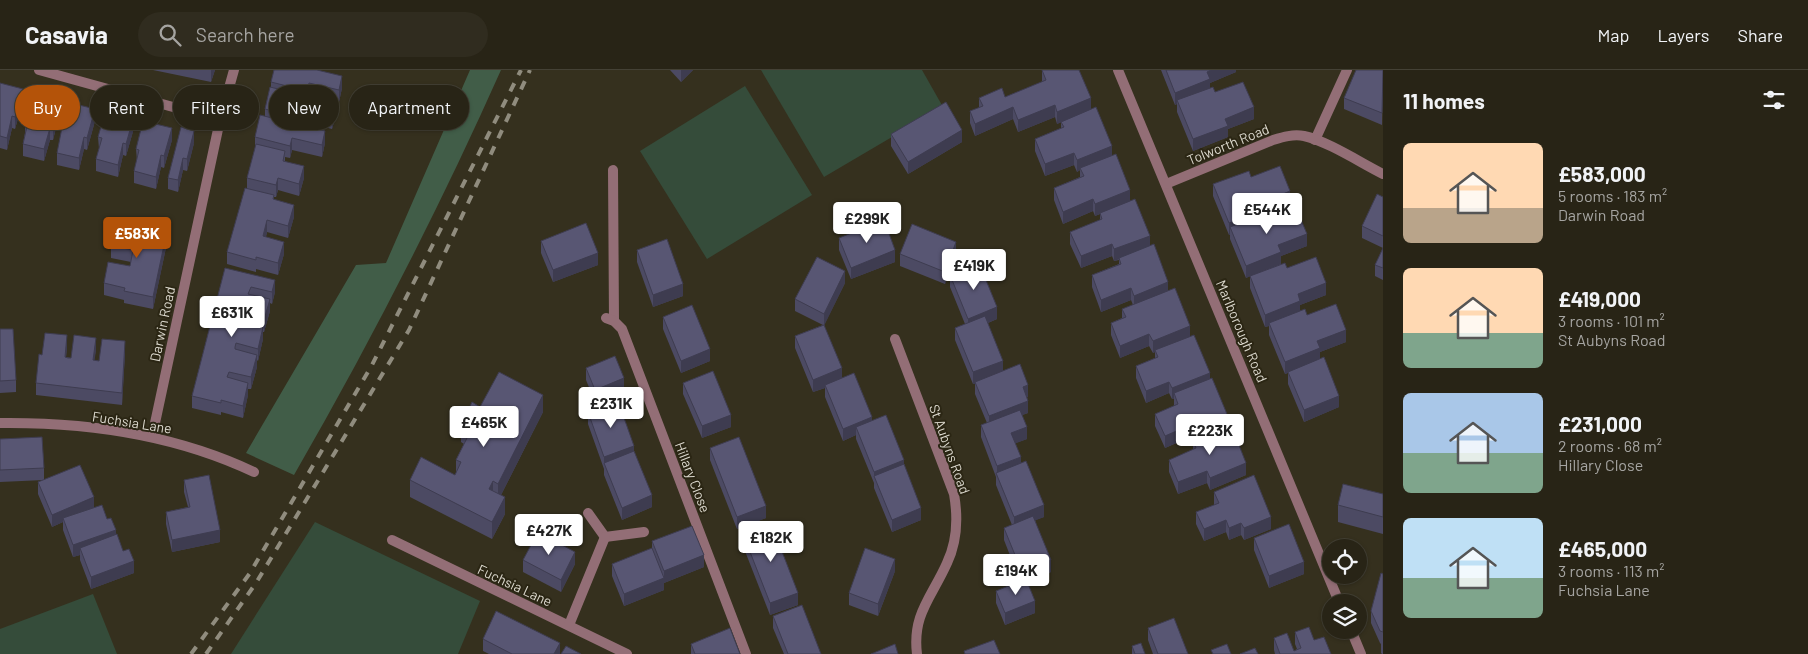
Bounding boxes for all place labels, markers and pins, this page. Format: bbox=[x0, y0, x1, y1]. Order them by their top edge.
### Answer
pin: £544K bbox=[1232, 192, 1302, 235]
pin: £299K bbox=[832, 202, 902, 244]
pin: £583K bbox=[102, 216, 172, 259]
pin: £419K bbox=[939, 248, 1009, 291]
pin: £631K bbox=[197, 296, 267, 338]
pin: £231K bbox=[576, 386, 646, 429]
pin: £465K bbox=[449, 406, 519, 448]
pin: £223K bbox=[1175, 414, 1245, 456]
pin: £427K bbox=[514, 514, 584, 556]
pin: £182K bbox=[736, 520, 806, 563]
pin: £194K bbox=[981, 554, 1051, 596]

